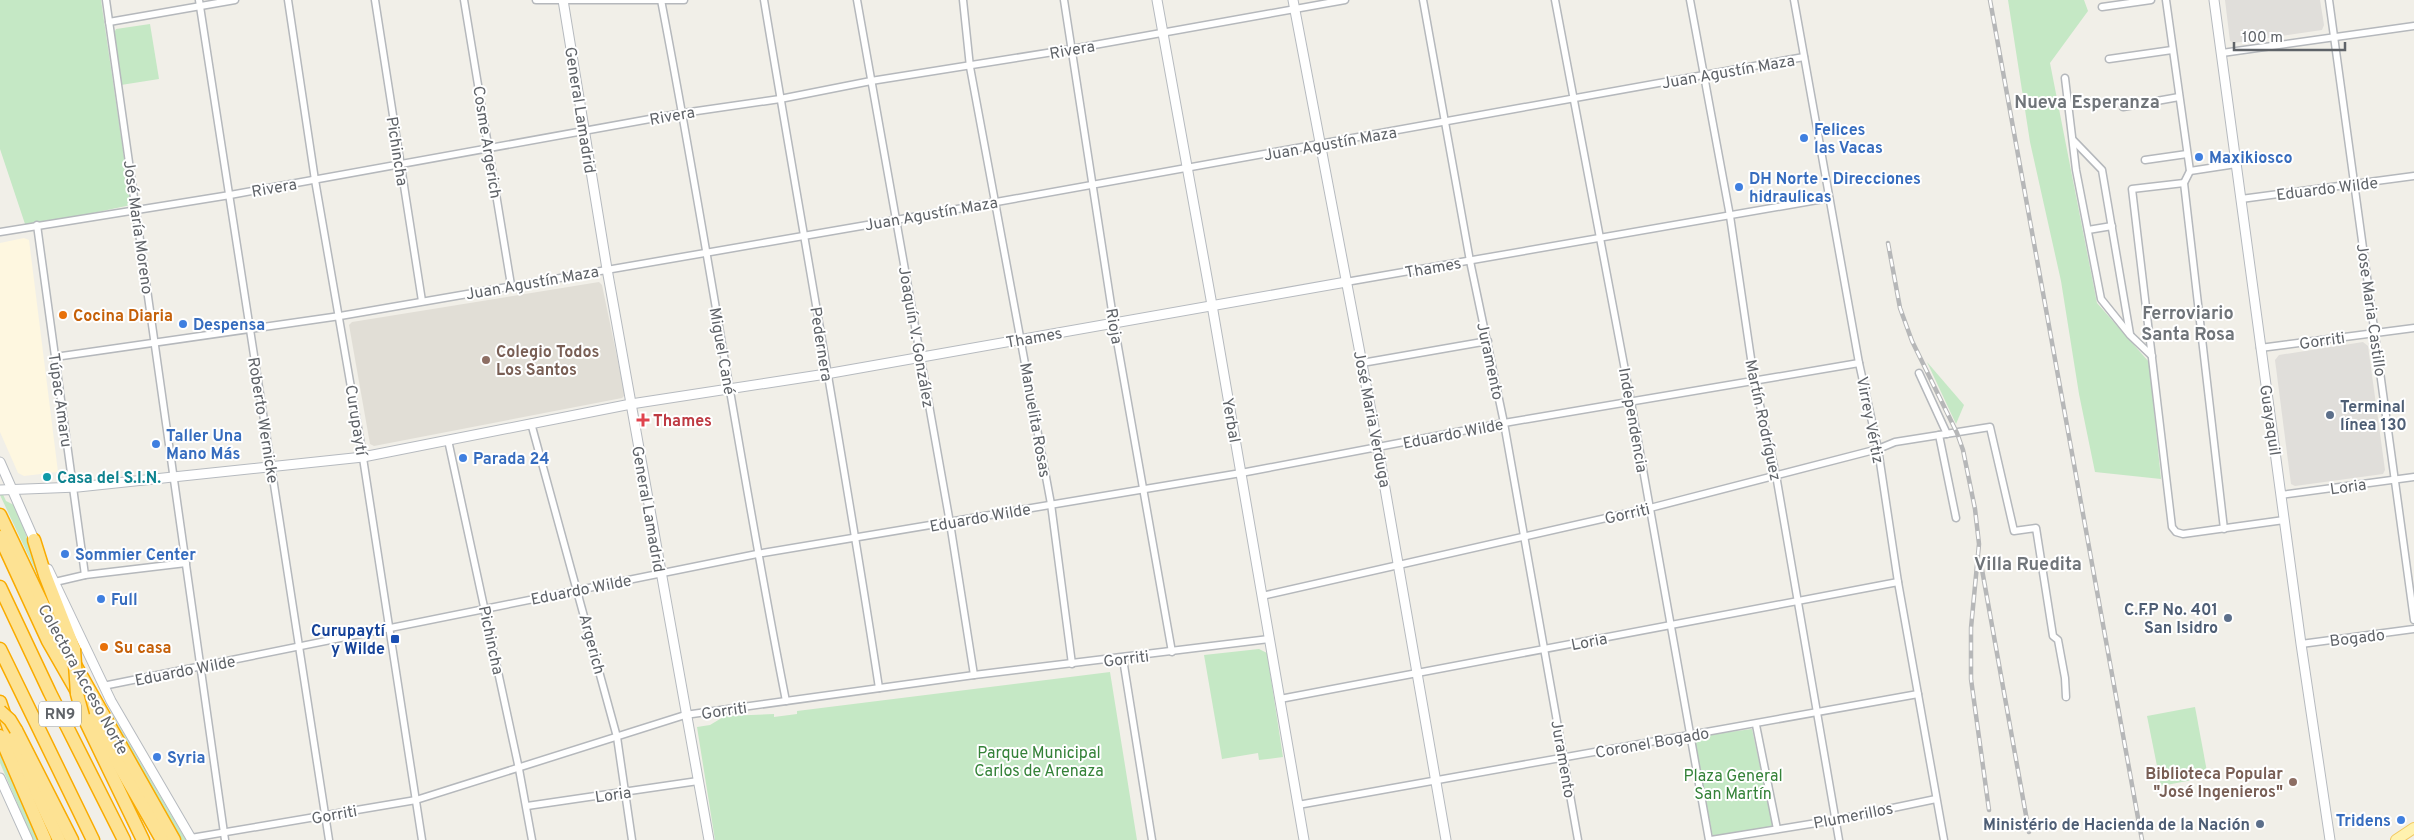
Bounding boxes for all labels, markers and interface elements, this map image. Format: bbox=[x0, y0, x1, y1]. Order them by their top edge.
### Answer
scale bar bbox=[2234, 20, 2345, 52]
text: 100 m bbox=[2242, 29, 2283, 48]
street label: Rivera bbox=[1048, 37, 1097, 65]
street label: General Lamadrid bbox=[559, 45, 599, 175]
street label: Juan Agustín Maza bbox=[1660, 51, 1796, 95]
street label: Cosme Argerich bbox=[467, 85, 505, 200]
district label: Nueva Esperanza bbox=[2014, 92, 2160, 115]
street label: Rivera bbox=[648, 103, 697, 131]
street label: Pichincha bbox=[381, 115, 411, 187]
place label: Felices las Vacas bbox=[1814, 121, 1883, 159]
street label: Juan Agustín Maza bbox=[1262, 123, 1398, 167]
marker: Felices las Vacas bbox=[1798, 132, 1810, 144]
place label: Maxikiosco bbox=[2209, 149, 2293, 169]
marker: Maxikiosco bbox=[2193, 151, 2205, 163]
street label: José María Moreno bbox=[118, 159, 156, 296]
place label: DH Norte - Direcciones hidraulicas bbox=[1749, 170, 1921, 208]
street label: Eduardo Wilde bbox=[2275, 174, 2379, 206]
street label: Rivera bbox=[250, 175, 299, 203]
marker: DH Norte - Direcciones hidraulicas bbox=[1733, 181, 1745, 193]
street label: Juan Agustín Maza bbox=[863, 193, 999, 237]
street label: Jose Maria Castillo bbox=[2351, 243, 2389, 378]
street label: Thames bbox=[1404, 254, 1463, 284]
street label: Juan Agustín Maza bbox=[464, 262, 600, 306]
street label: Joaquín V. González bbox=[893, 265, 937, 410]
district label: Ferroviario Santa Rosa bbox=[2141, 303, 2235, 347]
street label: Miguel Cané bbox=[704, 306, 739, 397]
street label: Pedernera bbox=[804, 306, 836, 383]
place label: Cocina Diaria bbox=[73, 307, 173, 327]
street label: Rioja bbox=[1100, 307, 1126, 346]
marker: Cocina Diaria bbox=[57, 309, 69, 321]
place label: Despensa bbox=[193, 316, 265, 336]
marker: Despensa bbox=[177, 318, 189, 330]
street label: Juramento bbox=[1471, 321, 1507, 402]
street label: Thames bbox=[1005, 324, 1064, 354]
street label: Gorriti bbox=[2298, 329, 2346, 355]
place label: Colegio Todos Los Santos bbox=[496, 343, 599, 381]
street label: José Maria Verduga bbox=[1348, 349, 1394, 489]
street label: Túpac Amaru bbox=[43, 352, 76, 449]
marker: Colegio Todos Los Santos bbox=[480, 354, 492, 366]
street label: Roberto Wernicke bbox=[242, 356, 282, 485]
street label: Martín Rodríguez bbox=[1739, 358, 1785, 483]
street label: Manuelita Rosas bbox=[1014, 361, 1054, 479]
street label: Independencia bbox=[1613, 366, 1651, 474]
street label: Virrey Vértiz bbox=[1851, 375, 1887, 466]
street label: Guayaquil bbox=[2254, 383, 2284, 457]
street label: Curupaytí bbox=[340, 384, 371, 459]
street label: Yerbal bbox=[1216, 396, 1244, 444]
place label: Terminal línea 130 bbox=[2340, 398, 2407, 436]
marker: Terminal línea 130 bbox=[2324, 409, 2336, 421]
place label: Thames bbox=[653, 412, 712, 432]
marker: Thames bbox=[637, 414, 649, 426]
street label: Eduardo Wilde bbox=[1401, 415, 1505, 455]
place label: Taller Una Mano Más bbox=[166, 427, 242, 465]
marker: Taller Una Mano Más bbox=[150, 438, 162, 450]
street label: General Lamadrid bbox=[626, 445, 668, 574]
place label: Parada 24 bbox=[473, 450, 550, 470]
marker: Parada 24 bbox=[457, 452, 469, 464]
place label: Casa del S.I.N. bbox=[57, 469, 161, 489]
marker: Casa del S.I.N. bbox=[41, 471, 53, 483]
street label: Loria bbox=[2329, 476, 2368, 500]
street label: Eduardo Wilde bbox=[928, 500, 1032, 538]
street label: Gorriti bbox=[1603, 500, 1652, 530]
place label: Sommier Center bbox=[75, 546, 196, 566]
marker: Sommier Center bbox=[59, 548, 71, 560]
district label: Villa Ruedita bbox=[1974, 554, 2082, 577]
street label: Eduardo Wilde bbox=[529, 571, 633, 611]
place label: Full bbox=[111, 591, 138, 611]
marker: Full bbox=[95, 593, 107, 605]
street label: Colectora Acceso Norte bbox=[33, 601, 132, 759]
place label: C.F.P No. 401 San Isidro bbox=[2124, 601, 2218, 639]
street label: Pichincha bbox=[473, 604, 507, 677]
street label: Argerich bbox=[573, 612, 609, 677]
marker: C.F.P No. 401 San Isidro bbox=[2222, 612, 2234, 624]
place label: Curupaytí y Wilde bbox=[311, 622, 386, 660]
street label: Bogado bbox=[2328, 626, 2386, 652]
street label: Loria bbox=[1570, 630, 1609, 656]
marker: Curupaytí y Wilde bbox=[389, 633, 401, 645]
place label: Su casa bbox=[114, 639, 171, 659]
marker: Su casa bbox=[98, 641, 110, 653]
street label: Gorriti bbox=[1102, 647, 1150, 673]
street label: Eduardo Wilde bbox=[133, 652, 237, 692]
street label: Gorriti bbox=[700, 699, 748, 725]
road number: RN9 bbox=[39, 702, 81, 726]
street label: Juramento bbox=[1545, 719, 1579, 800]
street label: Coronel Bogado bbox=[1594, 724, 1711, 764]
park label: Parque Municipal Carlos de Arenaza bbox=[974, 744, 1104, 782]
place label: Syria bbox=[167, 749, 205, 769]
marker: Syria bbox=[151, 751, 163, 763]
place label: Biblioteca Popular "José Ingenieros" bbox=[2145, 765, 2283, 803]
park label: Plaza General San Martín bbox=[1683, 767, 1783, 805]
marker: Biblioteca Popular "José Ingenieros" bbox=[2287, 776, 2299, 788]
street label: Loria bbox=[594, 784, 633, 808]
street label: Plumerillos bbox=[1812, 799, 1895, 834]
street label: Gorriti bbox=[310, 802, 359, 830]
place label: Tridens bbox=[2336, 812, 2391, 832]
marker: Tridens bbox=[2395, 814, 2407, 826]
place label: Ministério de Hacienda de la Nación bbox=[1983, 816, 2250, 836]
marker: Ministério de Hacienda de la Nación bbox=[2254, 818, 2266, 830]

